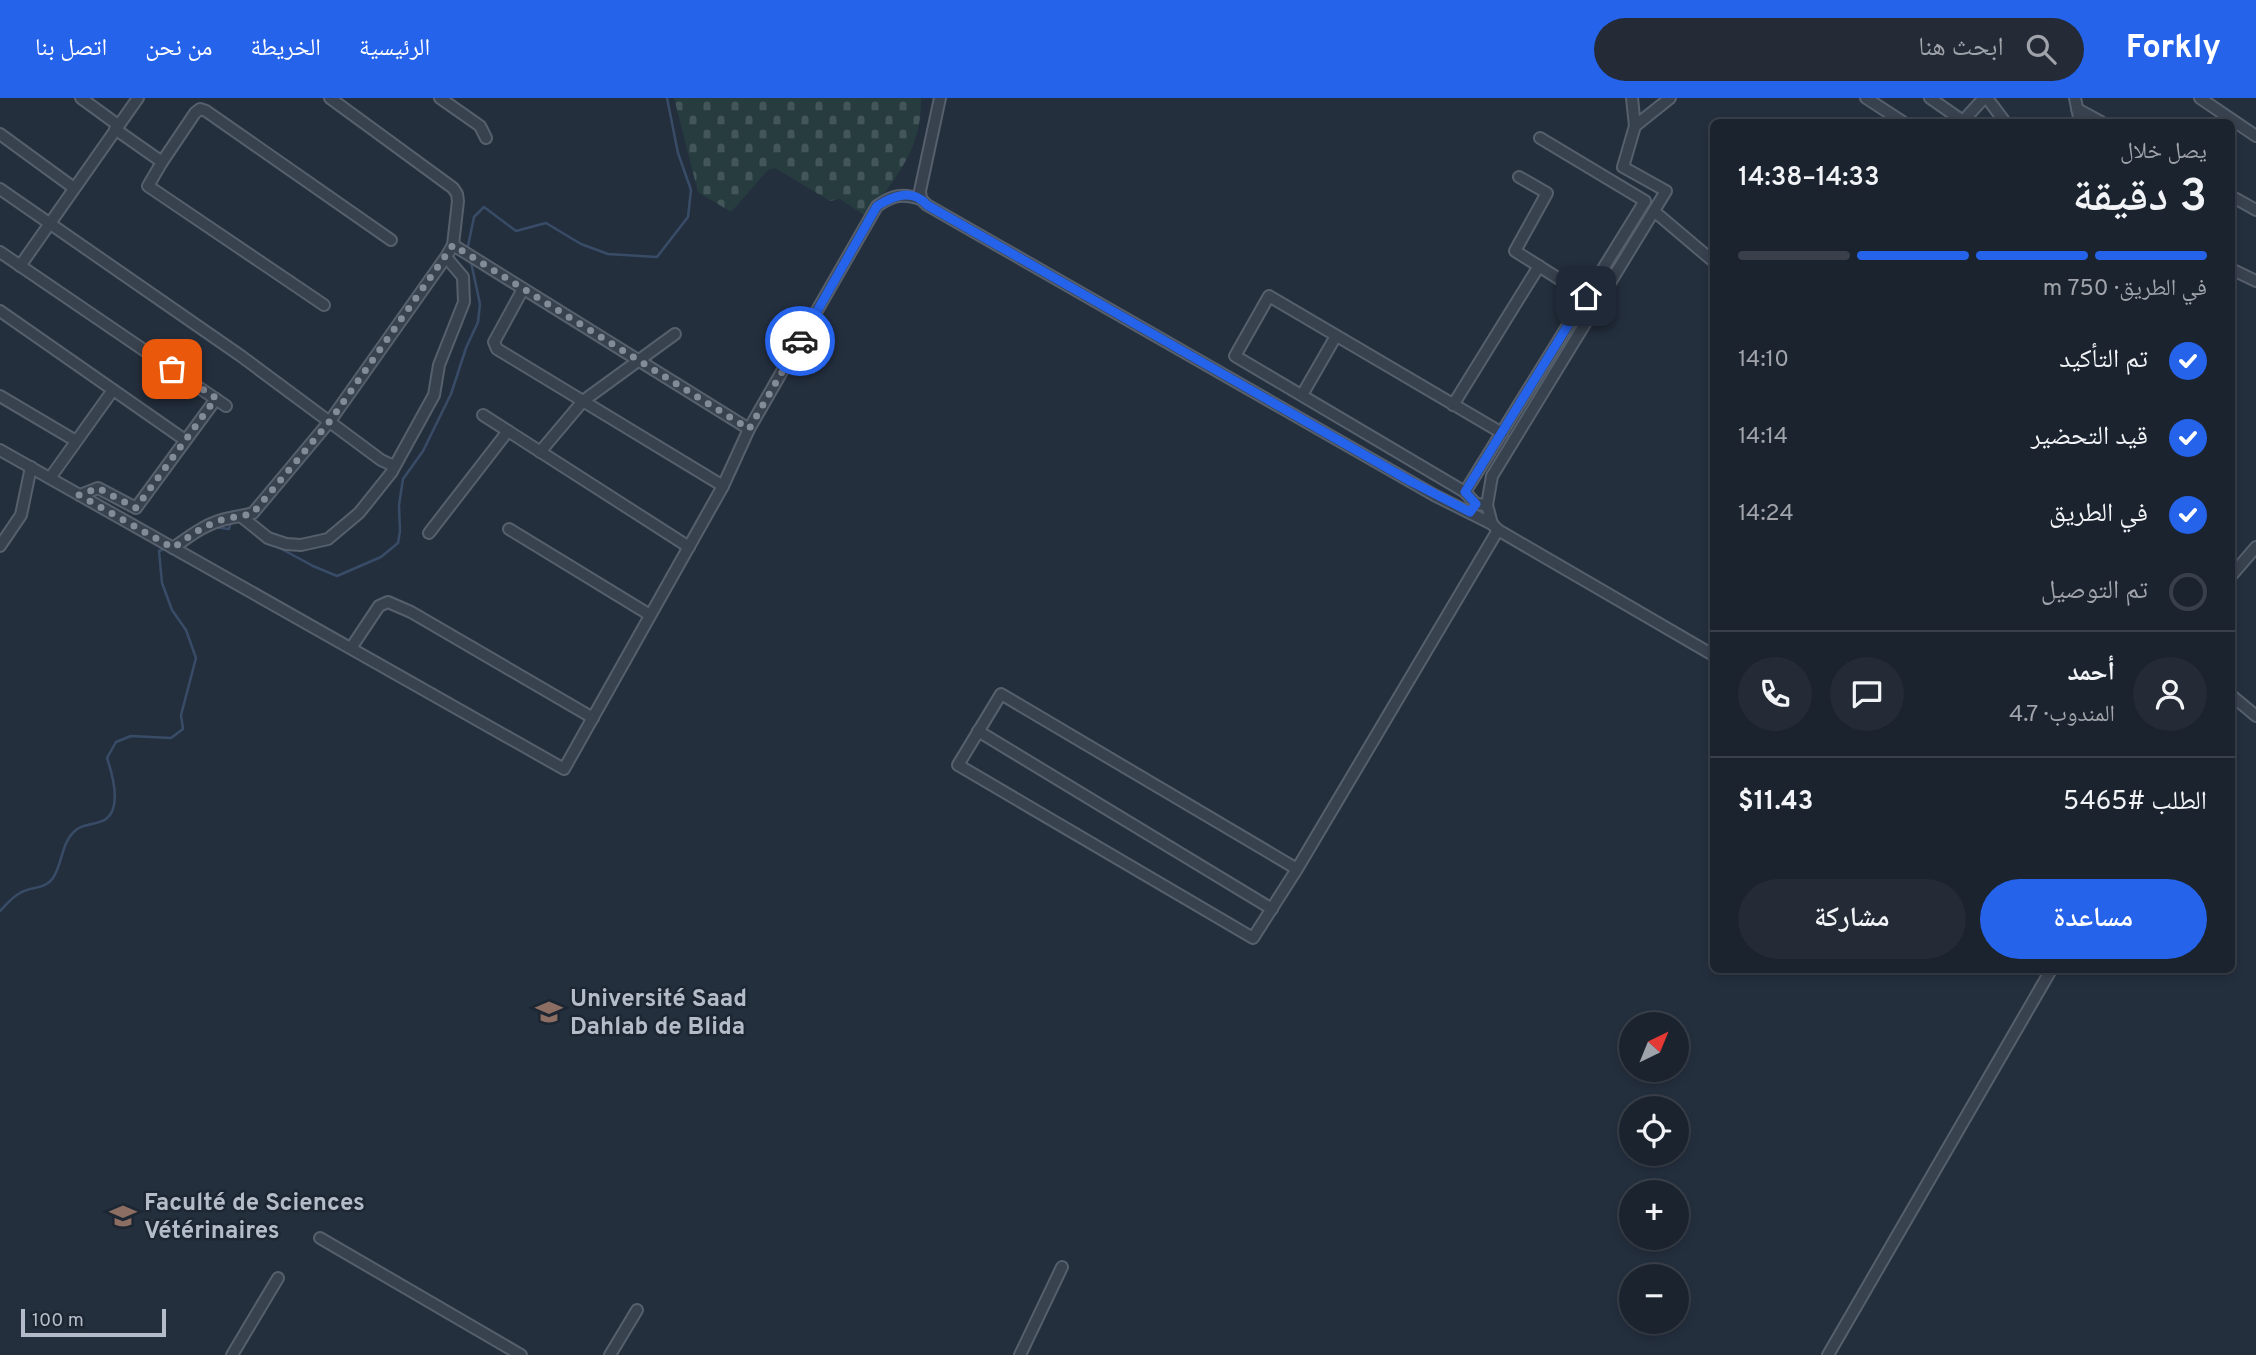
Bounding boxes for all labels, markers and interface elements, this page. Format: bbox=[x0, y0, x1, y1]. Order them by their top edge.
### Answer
search box bbox=[1594, 18, 2084, 81]
text: Forkly bbox=[2126, 28, 2221, 70]
icon: search bbox=[2022, 30, 2060, 68]
text: ابحث هنا bbox=[1918, 32, 2004, 65]
text: اتصل بنا bbox=[35, 34, 107, 64]
text: من نحن bbox=[145, 34, 212, 64]
text: الخريطة bbox=[250, 34, 321, 64]
text: الرئيسية bbox=[359, 34, 430, 64]
text: يصل خلال bbox=[2120, 138, 2207, 167]
text: 14:33–14:38 bbox=[1738, 162, 1880, 195]
text: 3 دقيقة bbox=[2073, 169, 2207, 228]
pin bbox=[1556, 266, 1616, 326]
text: في الطريق · 750 m bbox=[2043, 275, 2207, 304]
icon: home bbox=[1567, 277, 1605, 315]
courier bbox=[765, 306, 835, 376]
icon: car bbox=[781, 322, 819, 360]
pin bbox=[142, 339, 202, 399]
icon: check bbox=[2169, 342, 2207, 380]
text: تم التأكيد bbox=[2059, 344, 2148, 377]
text: 14:10 bbox=[1738, 346, 1789, 375]
icon: bag bbox=[153, 350, 191, 388]
icon: check bbox=[2169, 419, 2207, 457]
text: قيد التحضير bbox=[2031, 421, 2148, 454]
text: 14:14 bbox=[1738, 423, 1788, 452]
icon: check bbox=[2169, 496, 2207, 534]
text: في الطريق bbox=[2049, 498, 2148, 531]
text: 14:24 bbox=[1738, 500, 1794, 529]
text: تم التوصيل bbox=[2041, 575, 2148, 608]
button: phone bbox=[1738, 657, 1812, 731]
button: chat bbox=[1830, 657, 1904, 731]
text: أحمد bbox=[2067, 657, 2115, 690]
button: person bbox=[2133, 657, 2207, 731]
text: المندوب · 4.7 bbox=[2009, 701, 2115, 730]
text: $11.43 bbox=[1738, 786, 1813, 819]
text: الطلب #5465 bbox=[2063, 786, 2207, 819]
button: مشاركة bbox=[1738, 879, 1966, 959]
button: مساعدة bbox=[1980, 879, 2207, 959]
place label: Université Saad Dahlab de Blida bbox=[570, 985, 747, 1043]
school or university icon: Université Saad Dahlab de Blida bbox=[534, 997, 564, 1027]
north arrow bbox=[1619, 1012, 1689, 1082]
map controls bbox=[1619, 1012, 1689, 1334]
button: locate bbox=[1619, 1096, 1689, 1166]
button: + bbox=[1619, 1180, 1689, 1250]
place label: Faculté de Sciences Vétérinaires bbox=[144, 1189, 365, 1247]
school or university icon: Faculté de Sciences Vétérinaires bbox=[108, 1201, 138, 1231]
button: − bbox=[1619, 1264, 1689, 1334]
scale bar bbox=[21, 1306, 166, 1338]
text: 100 m bbox=[32, 1309, 84, 1333]

